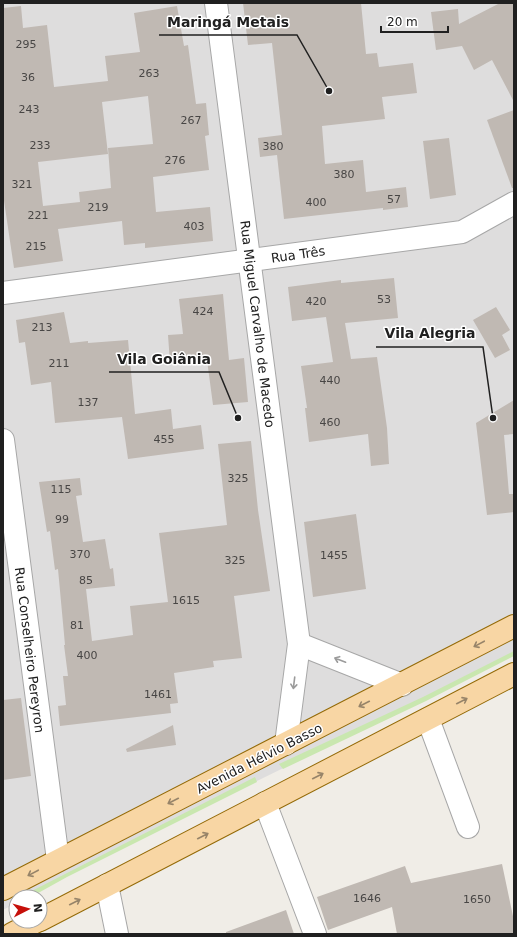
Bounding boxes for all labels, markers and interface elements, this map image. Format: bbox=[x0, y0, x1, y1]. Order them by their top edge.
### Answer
scale bar bbox=[381, 8, 448, 34]
callout: Maringá Metais bbox=[159, 9, 297, 35]
text: Maringá Metais bbox=[167, 14, 289, 30]
text: 20 m bbox=[387, 15, 418, 29]
house number: 295 bbox=[16, 38, 37, 51]
house number: 263 bbox=[139, 67, 160, 80]
house number: 36 bbox=[21, 71, 35, 84]
house number: 243 bbox=[19, 103, 40, 116]
house number: 267 bbox=[181, 114, 202, 127]
house number: 233 bbox=[30, 139, 51, 152]
house number: 380 bbox=[263, 140, 284, 153]
house number: 276 bbox=[165, 154, 186, 167]
house number: 380 bbox=[334, 168, 355, 181]
house number: 321 bbox=[12, 178, 33, 191]
house number: 57 bbox=[387, 193, 401, 206]
house number: 400 bbox=[306, 196, 327, 209]
house number: 219 bbox=[88, 201, 109, 214]
house number: 221 bbox=[28, 209, 49, 222]
house number: 403 bbox=[184, 220, 205, 233]
street label: Rua Miguel Carvalho de Macedo bbox=[237, 220, 278, 429]
house number: 215 bbox=[26, 240, 47, 253]
street label: Rua Três bbox=[270, 243, 326, 266]
house number: 53 bbox=[377, 293, 391, 306]
house number: 420 bbox=[306, 295, 327, 308]
house number: 424 bbox=[193, 305, 214, 318]
house number: 213 bbox=[32, 321, 53, 334]
callout: Vila Alegria bbox=[376, 321, 483, 347]
text: Vila Alegria bbox=[385, 325, 475, 341]
callout: Vila Goiânia bbox=[109, 346, 219, 372]
text: Vila Goiânia bbox=[117, 351, 211, 367]
house number: 211 bbox=[49, 357, 70, 370]
house number: 440 bbox=[320, 374, 341, 387]
house number: 137 bbox=[78, 396, 99, 409]
house number: 460 bbox=[320, 416, 341, 429]
house number: 455 bbox=[154, 433, 175, 446]
house number: 325 bbox=[228, 472, 249, 485]
house number: 115 bbox=[51, 483, 72, 496]
house number: 99 bbox=[55, 513, 69, 526]
house number: 370 bbox=[70, 548, 91, 561]
house number: 1455 bbox=[320, 549, 348, 562]
house number: 325 bbox=[225, 554, 246, 567]
street label: Rua Conselheiro Pereyron bbox=[12, 566, 47, 734]
house number: 85 bbox=[79, 574, 93, 587]
house number: 1615 bbox=[172, 594, 200, 607]
house number: 81 bbox=[70, 619, 84, 632]
one-way arrow bbox=[474, 641, 486, 649]
house number: 400 bbox=[77, 649, 98, 662]
one-way arrow bbox=[334, 656, 346, 664]
one-way arrow bbox=[290, 676, 298, 689]
house number: 1461 bbox=[144, 688, 172, 701]
one-way arrow bbox=[456, 696, 468, 704]
one-way arrow bbox=[358, 701, 370, 708]
street label: Avenida Hélvio Basso bbox=[194, 720, 325, 797]
one-way arrow bbox=[312, 771, 324, 779]
one-way arrow bbox=[168, 798, 180, 806]
one-way arrow bbox=[196, 831, 208, 839]
one-way arrow bbox=[27, 870, 39, 878]
north arrow bbox=[8, 889, 48, 929]
house number: 1646 bbox=[353, 892, 381, 905]
house number: 1650 bbox=[463, 893, 491, 906]
one-way arrow bbox=[68, 898, 80, 905]
text: N bbox=[31, 903, 44, 913]

